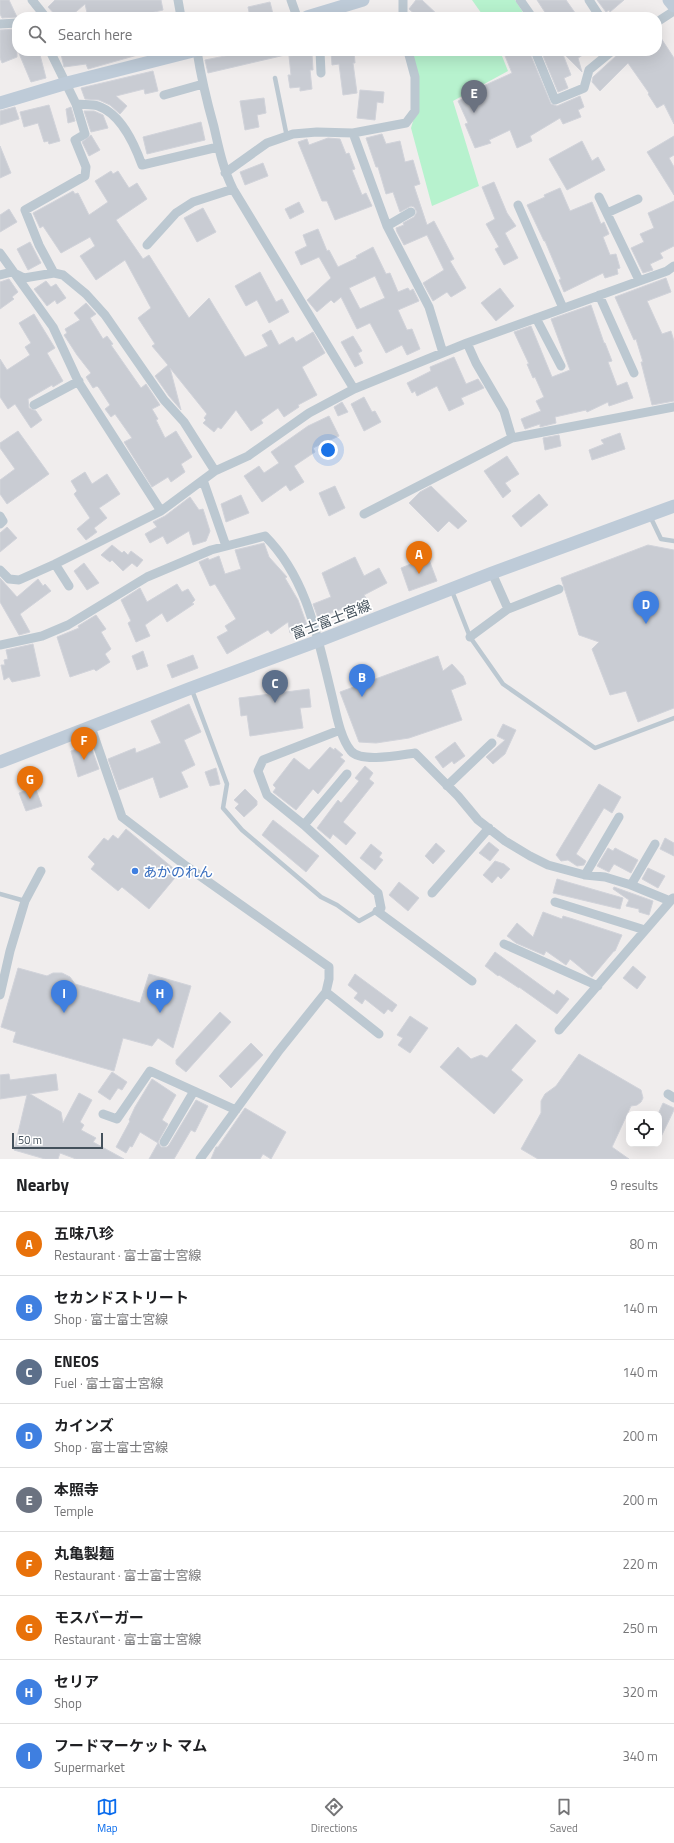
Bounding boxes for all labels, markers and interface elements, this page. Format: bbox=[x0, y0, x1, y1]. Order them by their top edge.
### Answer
search box bbox=[12, 12, 662, 56]
icon: search bbox=[26, 23, 48, 45]
text: Search here bbox=[58, 23, 132, 46]
pin: E bbox=[461, 80, 487, 113]
your location bbox=[318, 440, 338, 460]
pin: A bbox=[406, 541, 432, 574]
pin: D bbox=[633, 591, 659, 624]
street label: 富士富士宮線 bbox=[288, 594, 374, 644]
pin: B bbox=[349, 664, 375, 697]
pin: C bbox=[262, 670, 288, 703]
pin: F bbox=[71, 727, 97, 760]
pin: G bbox=[17, 766, 43, 799]
place label: あかのれん bbox=[143, 861, 213, 882]
marker: あかのれん bbox=[130, 866, 140, 876]
pin: I bbox=[51, 980, 77, 1013]
pin: H bbox=[147, 980, 173, 1013]
map controls bbox=[626, 1111, 662, 1147]
button: locate bbox=[626, 1111, 662, 1147]
scale bar bbox=[12, 1131, 103, 1150]
text: 50 m bbox=[18, 1132, 42, 1148]
text: Nearby bbox=[16, 1172, 69, 1198]
text: 9 results bbox=[610, 1175, 658, 1195]
text: 五味八珍 bbox=[54, 1222, 114, 1245]
text: A bbox=[25, 1234, 33, 1254]
text: 80 m bbox=[630, 1234, 658, 1254]
text: Restaurant · 富士富士宮線 bbox=[54, 1245, 202, 1265]
text: セカンドストリート bbox=[54, 1286, 189, 1309]
text: B bbox=[25, 1298, 33, 1318]
text: 140 m bbox=[622, 1298, 658, 1318]
text: Shop · 富士富士宮線 bbox=[54, 1309, 168, 1329]
text: ENEOS bbox=[54, 1350, 99, 1373]
text: C bbox=[25, 1362, 33, 1382]
text: 140 m bbox=[622, 1362, 658, 1382]
text: Fuel · 富士富士宮線 bbox=[54, 1373, 164, 1393]
text: カインズ bbox=[54, 1414, 114, 1437]
text: D bbox=[25, 1426, 33, 1446]
text: 200 m bbox=[622, 1426, 658, 1446]
text: Shop · 富士富士宮線 bbox=[54, 1437, 168, 1457]
text: 本照寺 bbox=[54, 1478, 99, 1501]
text: E bbox=[25, 1490, 33, 1510]
text: 200 m bbox=[622, 1490, 658, 1510]
text: Temple bbox=[54, 1501, 94, 1521]
text: 丸亀製麺 bbox=[54, 1542, 114, 1565]
text: F bbox=[26, 1554, 32, 1574]
text: 220 m bbox=[622, 1554, 658, 1574]
text: Restaurant · 富士富士宮線 bbox=[54, 1565, 202, 1585]
text: モスバーガー bbox=[54, 1606, 144, 1629]
text: G bbox=[25, 1618, 33, 1638]
text: 250 m bbox=[622, 1618, 658, 1638]
text: Restaurant · 富士富士宮線 bbox=[54, 1629, 202, 1649]
text: セリア bbox=[54, 1670, 99, 1693]
text: H bbox=[25, 1682, 33, 1702]
text: 320 m bbox=[622, 1682, 658, 1702]
text: Shop bbox=[54, 1693, 82, 1713]
text: フードマーケット マム bbox=[54, 1734, 207, 1757]
text: I bbox=[27, 1746, 31, 1766]
text: 340 m bbox=[622, 1746, 658, 1766]
text: Supermarket bbox=[54, 1757, 125, 1777]
tab: Map bbox=[96, 1796, 118, 1836]
tab: Directions bbox=[311, 1796, 357, 1836]
tab: Saved bbox=[550, 1796, 578, 1836]

